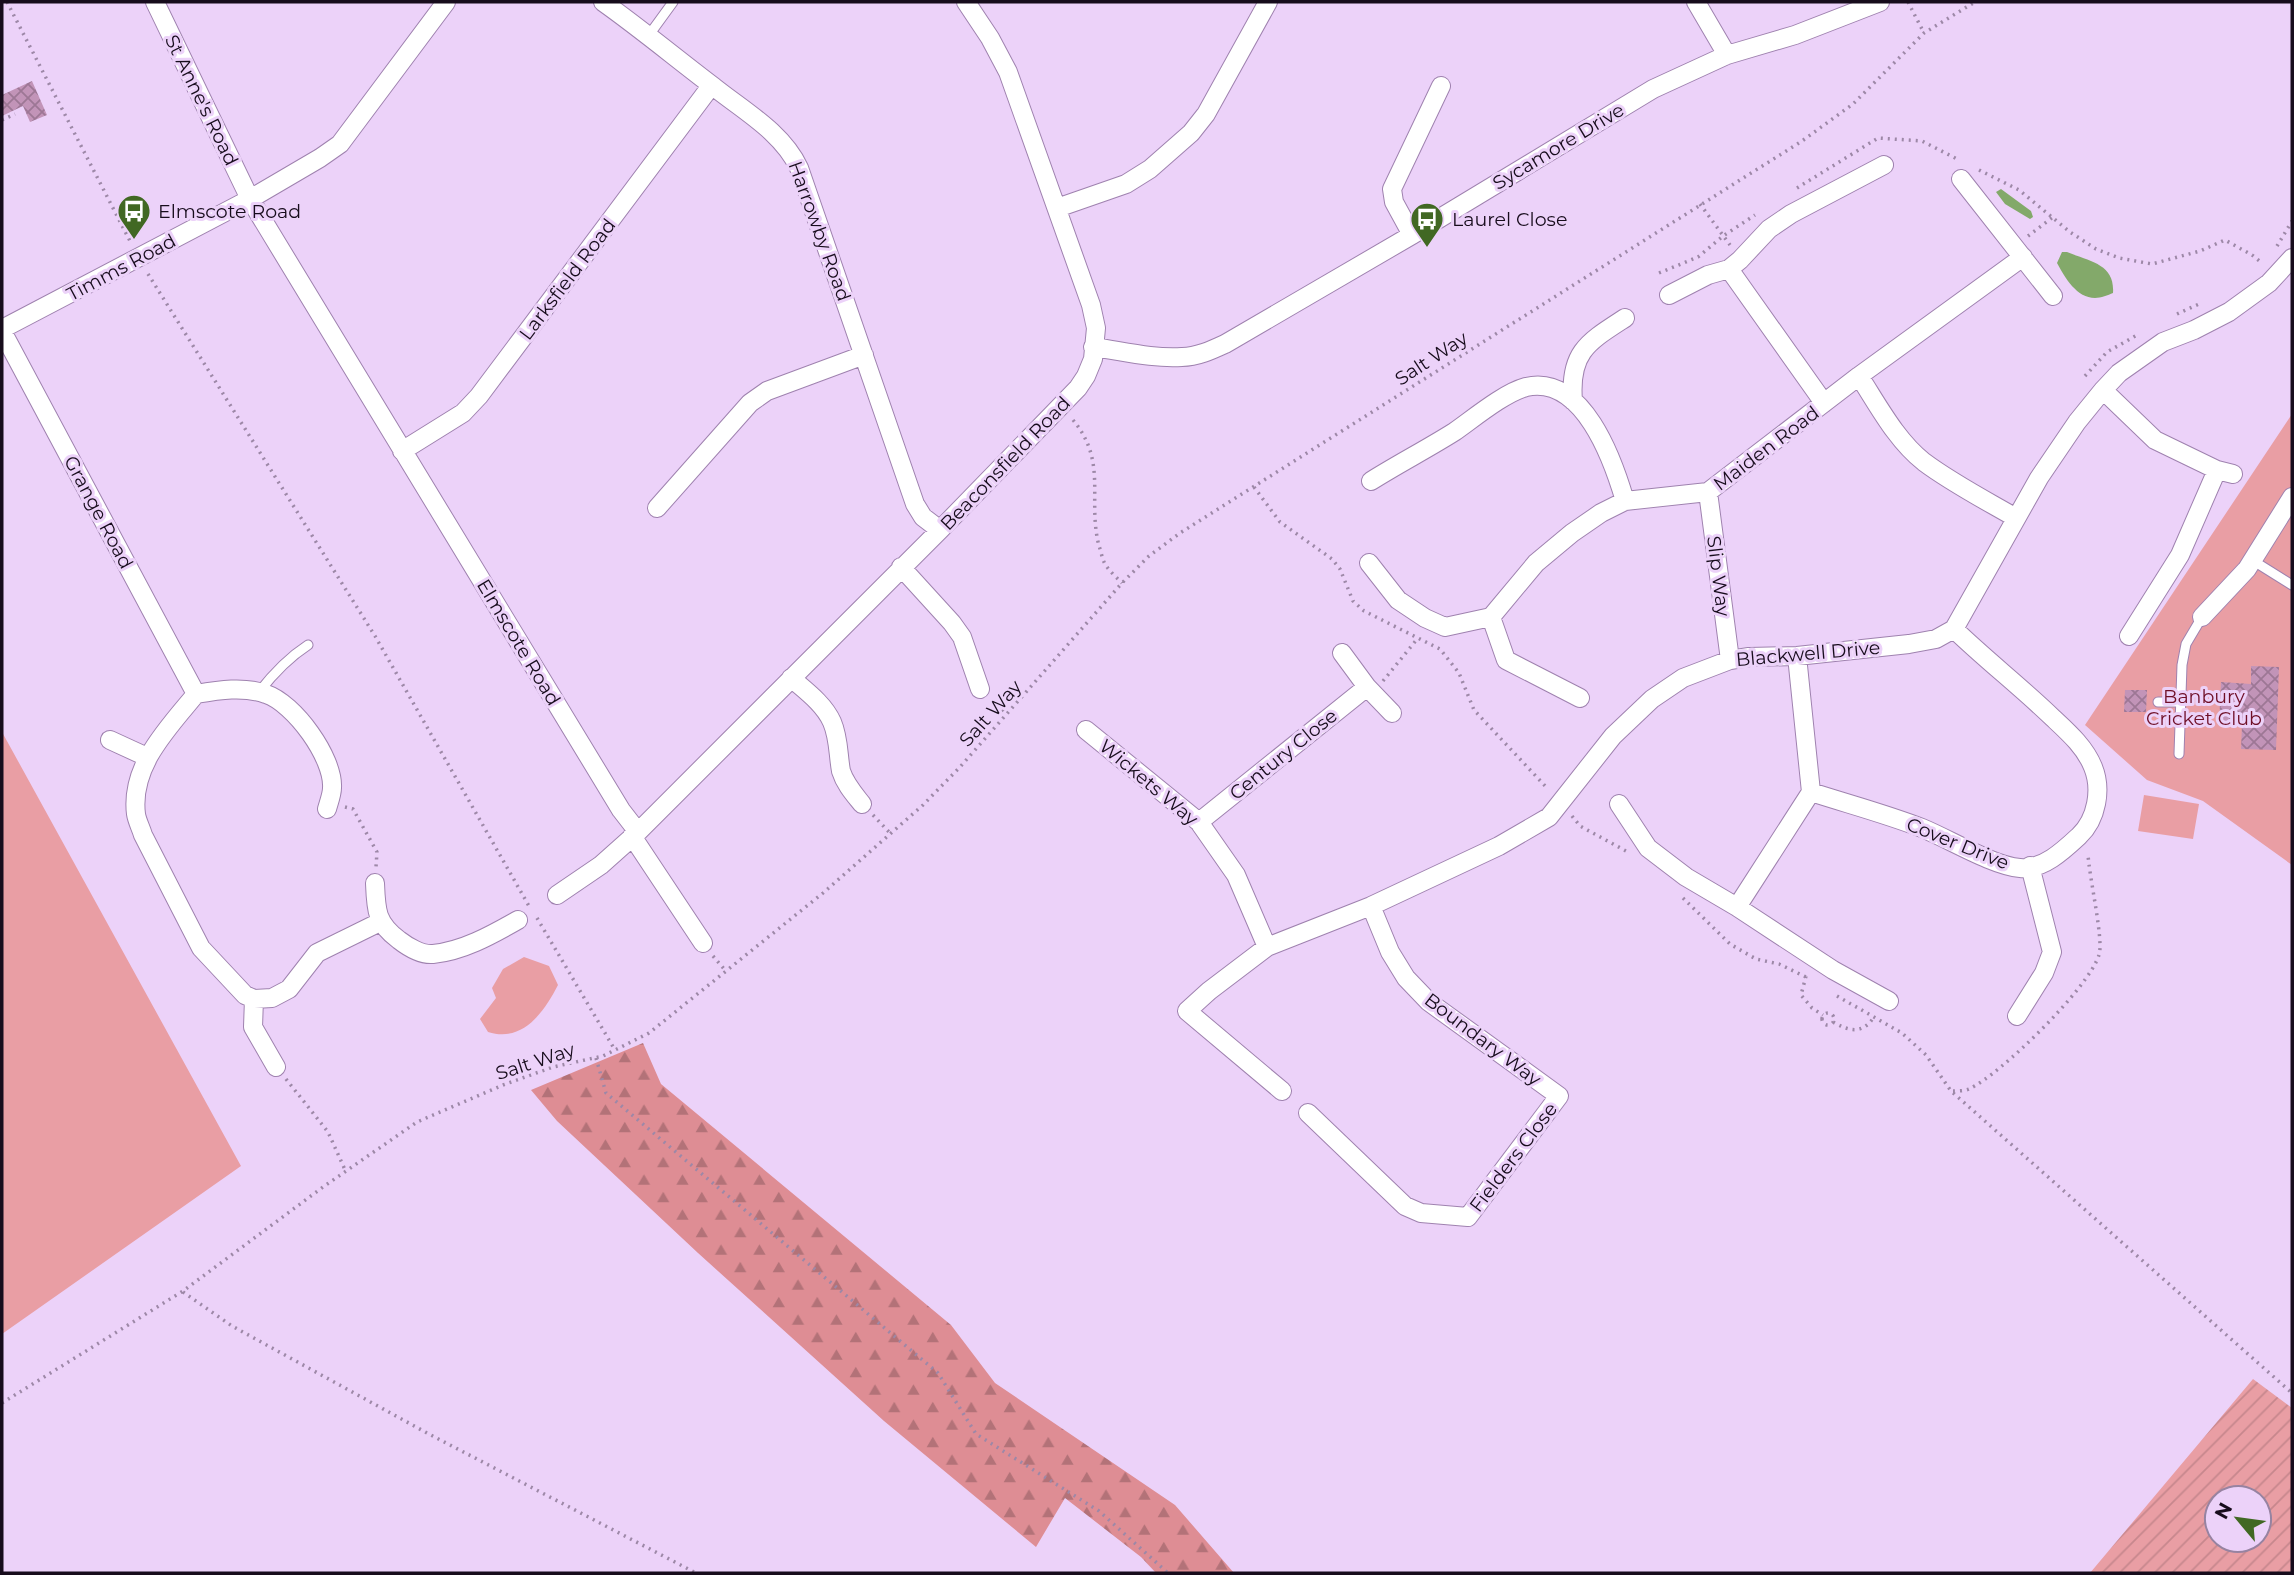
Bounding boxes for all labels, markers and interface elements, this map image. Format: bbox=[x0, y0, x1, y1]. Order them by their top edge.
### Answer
street label: St Anne's Road bbox=[160, 31, 243, 169]
street label: Sycamore Drive bbox=[1488, 98, 1628, 195]
street label: Harrowby Road bbox=[784, 158, 856, 304]
bus stop icon: Elmscote Road bbox=[115, 192, 153, 241]
place label: Elmscote Road bbox=[158, 200, 301, 223]
bus stop icon: Laurel Close bbox=[1408, 200, 1446, 249]
place label: Laurel Close bbox=[1452, 208, 1567, 231]
street label: Larksfield Road bbox=[514, 214, 620, 344]
street label: Timms Road bbox=[63, 229, 180, 306]
street label: Salt Way bbox=[1391, 326, 1472, 390]
street label: Beaconsfield Road bbox=[936, 392, 1075, 535]
street label: Maiden Road bbox=[1709, 401, 1824, 496]
street label: Grange Road bbox=[59, 452, 138, 573]
street label: Slip Way bbox=[1702, 534, 1735, 618]
street label: Elmscote Road bbox=[472, 575, 565, 710]
street label: Blackwell Drive bbox=[1735, 636, 1881, 671]
street label: Salt Way bbox=[954, 675, 1027, 751]
park label: Banbury Cricket Club bbox=[2146, 685, 2262, 730]
street label: Century Close bbox=[1225, 704, 1342, 805]
street label: Wickets Way bbox=[1095, 734, 1203, 831]
street label: Cover Drive bbox=[1903, 812, 2012, 874]
street label: Boundary Way bbox=[1420, 988, 1546, 1091]
street label: Salt Way bbox=[493, 1038, 578, 1085]
street label: Fielders Close bbox=[1465, 1098, 1562, 1217]
north arrow bbox=[2203, 1484, 2273, 1554]
text: N bbox=[2210, 1499, 2237, 1523]

